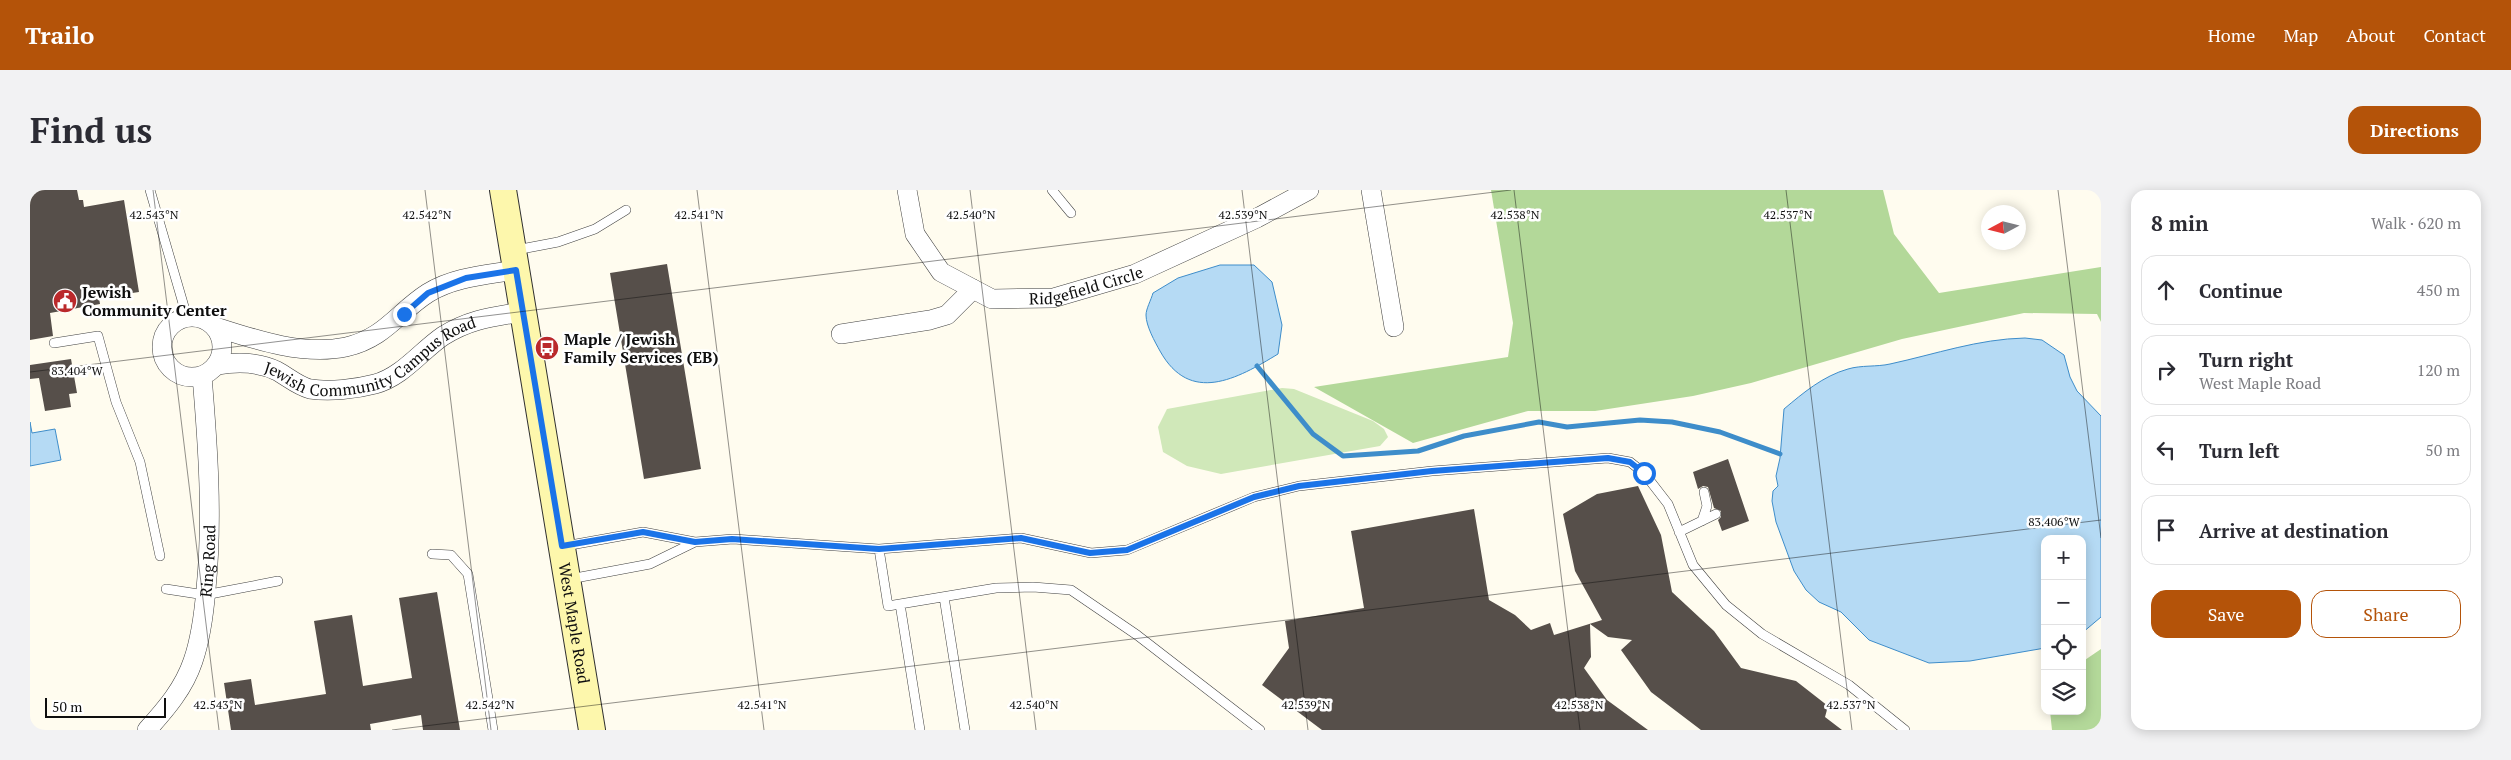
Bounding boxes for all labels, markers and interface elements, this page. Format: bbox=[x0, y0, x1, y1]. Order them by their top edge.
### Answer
text: Trailo bbox=[25, 19, 94, 51]
text: Home bbox=[2208, 23, 2255, 47]
text: Map bbox=[2283, 23, 2318, 47]
text: About bbox=[2346, 23, 2395, 47]
text: Contact bbox=[2423, 23, 2486, 47]
button: Directions bbox=[2348, 106, 2481, 154]
text: Find us bbox=[30, 107, 152, 153]
north arrow bbox=[1981, 205, 2026, 250]
text: 42.543°N bbox=[129, 207, 179, 222]
text: 42.542°N bbox=[402, 207, 452, 222]
text: 42.541°N bbox=[674, 207, 724, 222]
text: 42.540°N bbox=[946, 207, 996, 222]
text: 42.539°N bbox=[1218, 207, 1268, 222]
text: 42.538°N bbox=[1490, 207, 1540, 222]
text: 42.537°N bbox=[1763, 207, 1813, 222]
text: 8 min bbox=[2151, 209, 2208, 237]
text: Walk · 620 m bbox=[2371, 212, 2461, 234]
street label: Ridgefield Circle bbox=[1029, 261, 1147, 309]
icon: ahead bbox=[2152, 276, 2180, 304]
text: Continue bbox=[2199, 278, 2283, 303]
text: 450 m bbox=[2417, 279, 2460, 301]
place label: Jewish Community Center bbox=[82, 281, 227, 321]
public building icon: Jewish Community Center bbox=[52, 288, 78, 314]
route end bbox=[393, 303, 416, 326]
street label: Jewish Community Campus Road bbox=[262, 311, 479, 401]
place label: Maple / Jewish Family Services (EB) bbox=[564, 328, 718, 368]
bus stop icon: Maple / Jewish Family Services (EB) bbox=[534, 335, 560, 361]
text: Turn right bbox=[2199, 347, 2293, 372]
icon: right bbox=[2152, 356, 2180, 384]
text: 120 m bbox=[2417, 359, 2460, 381]
text: 83.404°W bbox=[51, 363, 104, 378]
text: West Maple Road bbox=[2199, 372, 2321, 394]
icon: left bbox=[2152, 436, 2180, 464]
text: Turn left bbox=[2199, 438, 2280, 463]
text: 50 m bbox=[2425, 439, 2460, 461]
route start bbox=[1633, 462, 1656, 485]
text: 83.406°W bbox=[2028, 514, 2081, 529]
icon: arrive bbox=[2152, 516, 2180, 544]
text: Arrive at destination bbox=[2199, 518, 2388, 543]
street label: Ring Road bbox=[194, 524, 220, 598]
map controls bbox=[2041, 535, 2086, 715]
button: + bbox=[2041, 535, 2086, 580]
street label: West Maple Road bbox=[554, 561, 595, 685]
button: − bbox=[2041, 580, 2086, 625]
button: Save bbox=[2151, 590, 2301, 638]
button: Share bbox=[2311, 590, 2461, 638]
button: locate bbox=[2041, 625, 2086, 670]
button: layers bbox=[2041, 670, 2086, 715]
scale bar bbox=[45, 695, 166, 718]
text: 50 m bbox=[52, 697, 82, 716]
text: 42.543°N bbox=[193, 697, 243, 712]
text: 42.542°N bbox=[465, 697, 515, 712]
text: 42.541°N bbox=[737, 697, 787, 712]
text: 42.540°N bbox=[1009, 697, 1059, 712]
text: 42.539°N bbox=[1281, 697, 1331, 712]
text: 42.538°N bbox=[1554, 697, 1604, 712]
text: 42.537°N bbox=[1826, 697, 1876, 712]

